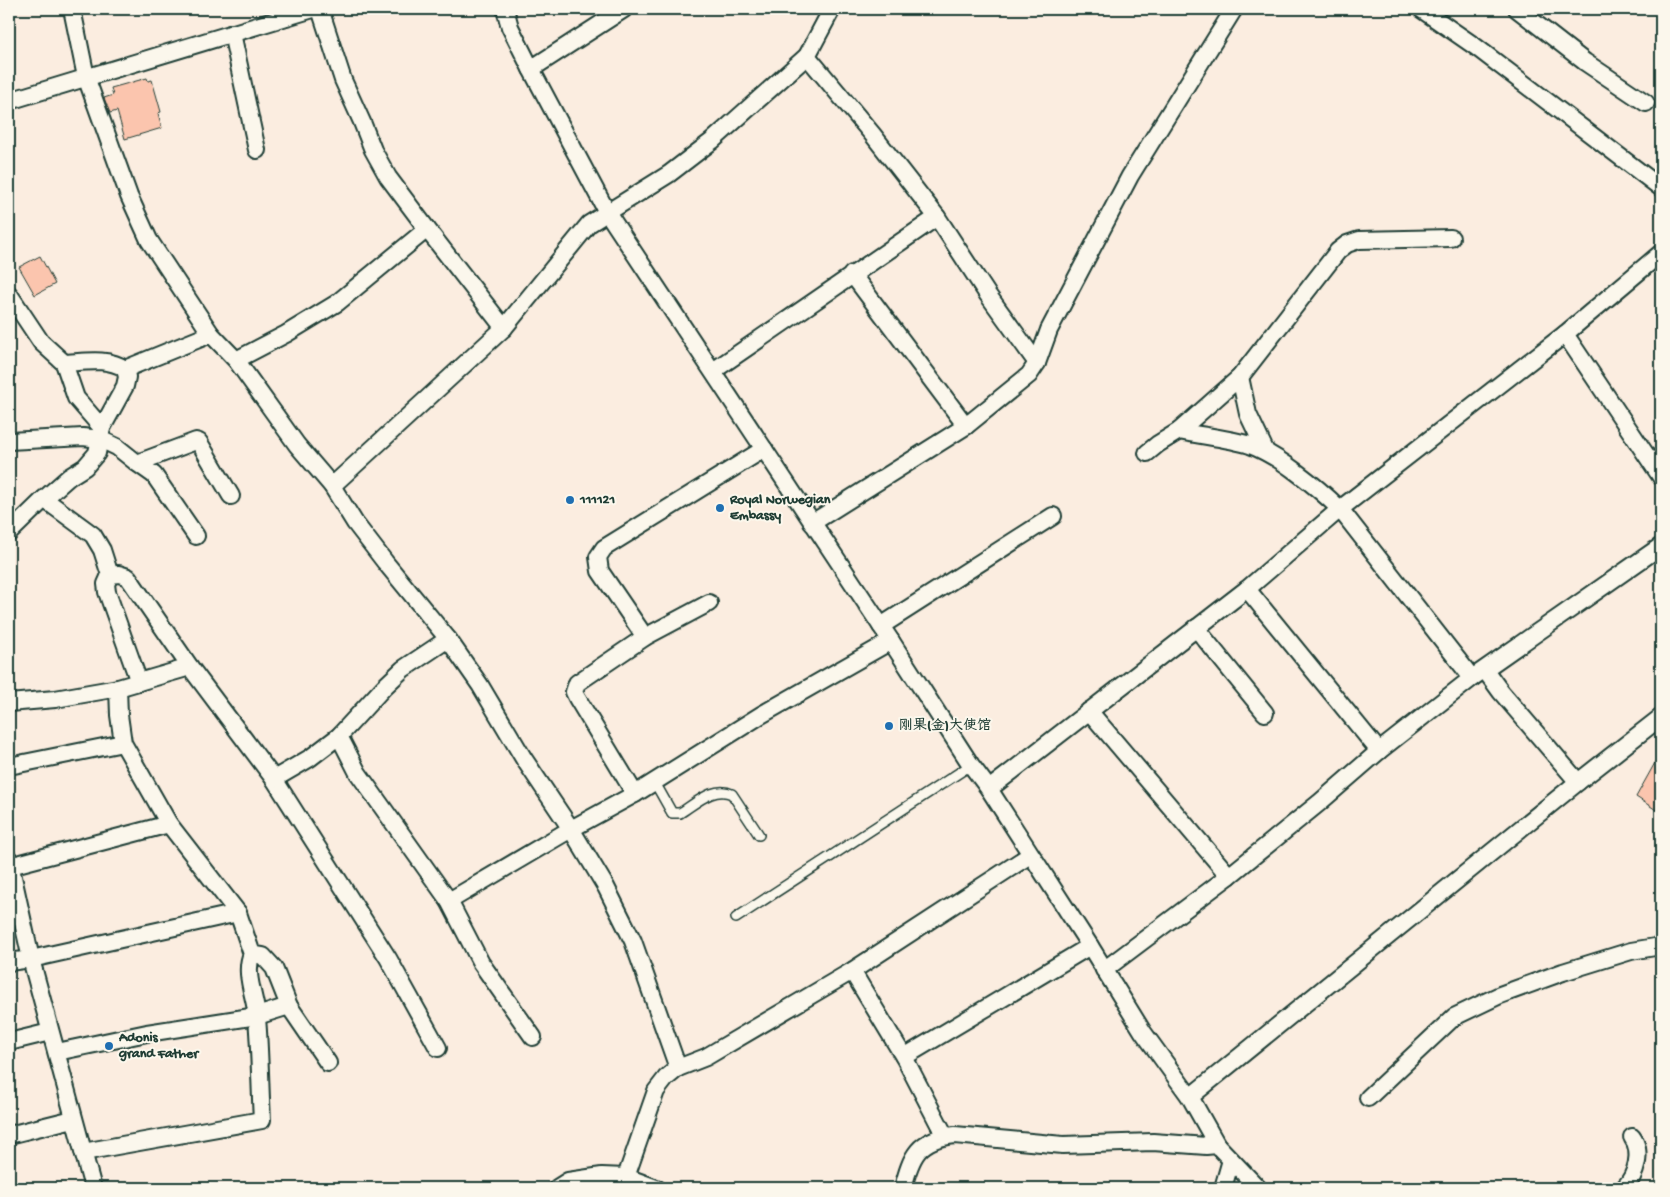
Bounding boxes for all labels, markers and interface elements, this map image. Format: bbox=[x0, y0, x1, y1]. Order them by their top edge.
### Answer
place label: 111121 bbox=[579, 492, 615, 509]
place label: Royal Norwegian Embassy bbox=[729, 492, 831, 525]
marker: 111121 bbox=[564, 494, 576, 506]
marker: Royal Norwegian Embassy bbox=[714, 502, 726, 514]
place label: 刚果(金)大使馆 bbox=[899, 717, 991, 735]
marker: 刚果(金)大使馆 bbox=[883, 720, 895, 732]
place label: Adonis grand Father bbox=[118, 1030, 200, 1063]
marker: Adonis grand Father bbox=[103, 1040, 115, 1052]

